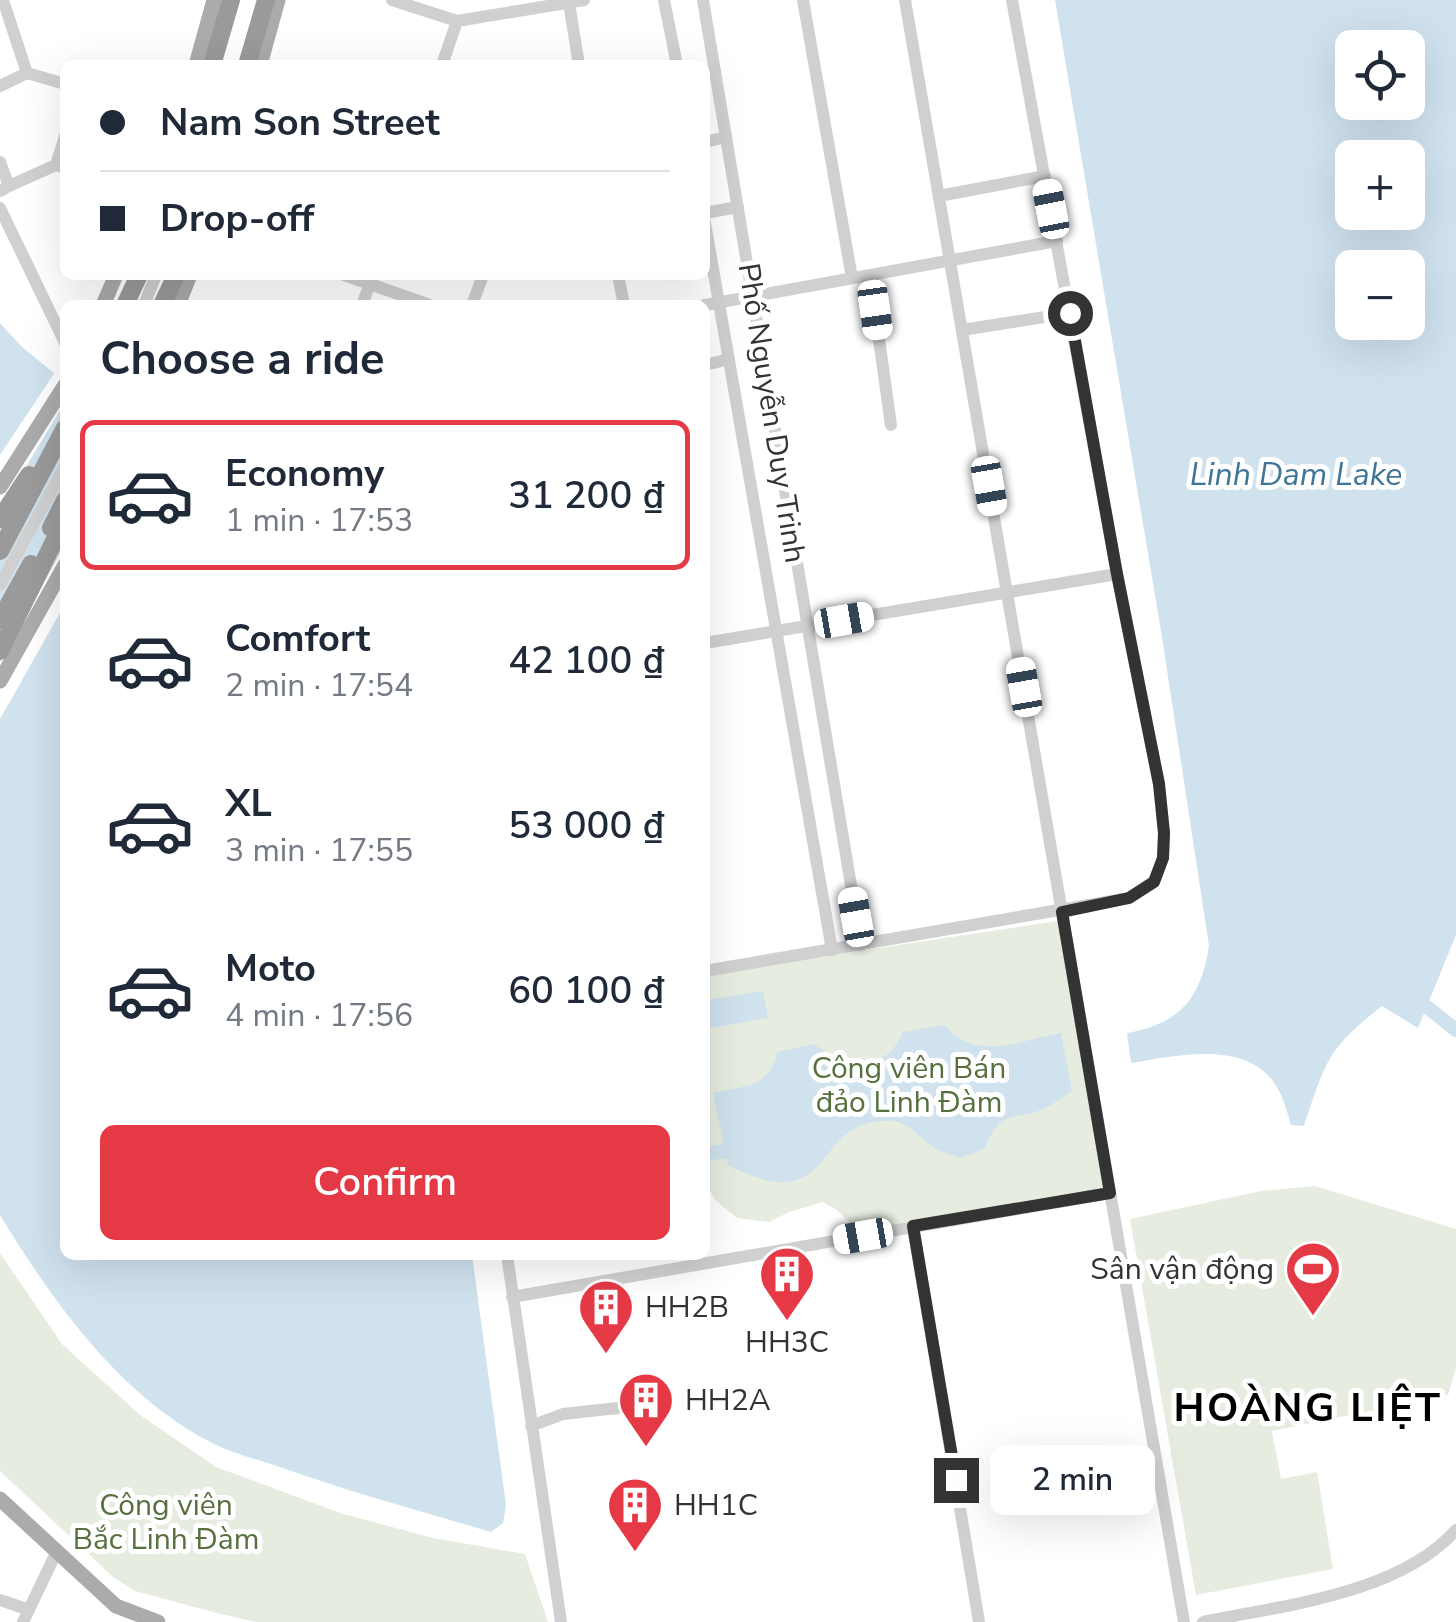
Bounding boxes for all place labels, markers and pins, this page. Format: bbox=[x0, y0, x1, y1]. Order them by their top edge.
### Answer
sports icon: Sân vận động bbox=[1283, 1239, 1343, 1318]
building icon: HH3C bbox=[757, 1244, 817, 1323]
place label: Sân vận động bbox=[1090, 1249, 1274, 1290]
building icon: HH2B bbox=[576, 1277, 636, 1356]
place label: HH2B bbox=[645, 1287, 729, 1328]
place label: HH3C bbox=[745, 1322, 829, 1363]
building icon: HH2A bbox=[616, 1370, 676, 1449]
place label: HH2A bbox=[685, 1380, 771, 1421]
building icon: HH1C bbox=[605, 1475, 665, 1554]
place label: HH1C bbox=[674, 1485, 758, 1526]

